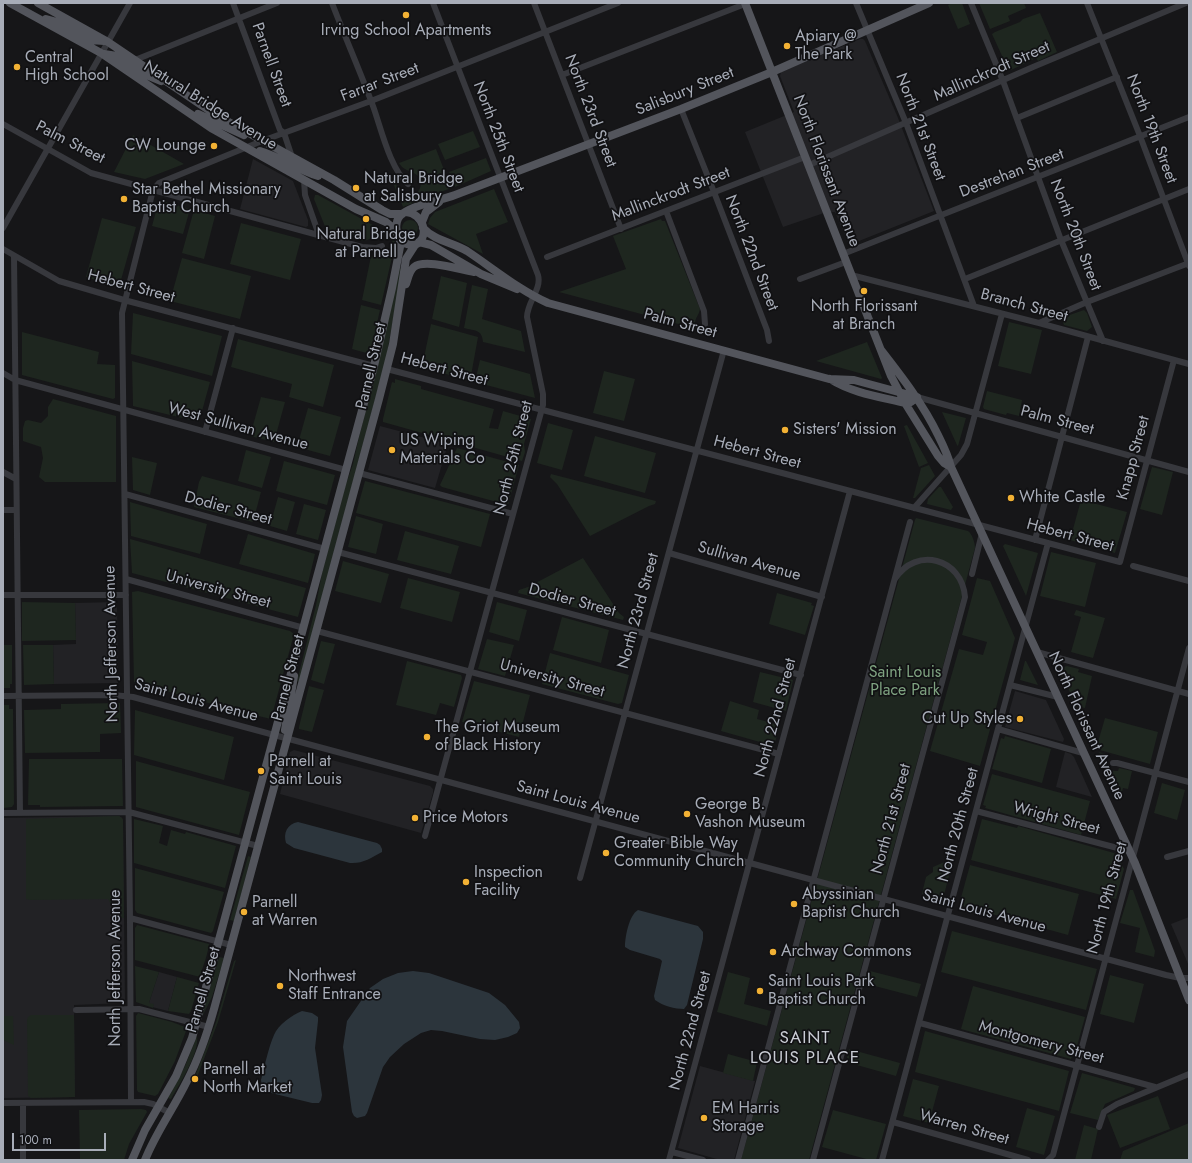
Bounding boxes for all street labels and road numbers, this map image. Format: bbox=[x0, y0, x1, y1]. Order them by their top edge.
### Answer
street label: Parnell Street bbox=[247, 20, 295, 110]
street label: Mallinckrodt Street bbox=[931, 38, 1053, 106]
street label: North 23rd Street bbox=[560, 52, 620, 170]
street label: Natural Bridge Avenue bbox=[140, 57, 280, 155]
street label: Farrar Street bbox=[338, 59, 422, 107]
street label: Salisbury Street bbox=[633, 64, 737, 120]
street label: North 21st Street bbox=[891, 71, 949, 183]
street label: North 19th Street bbox=[1121, 72, 1181, 186]
street label: North 25th Street bbox=[468, 79, 528, 195]
street label: North Florissant Avenue bbox=[788, 92, 864, 250]
street label: Palm Street bbox=[32, 117, 108, 169]
street label: Destrehan Street bbox=[957, 145, 1067, 203]
street label: Mallinckrodt Street bbox=[609, 164, 733, 226]
street label: North 20th Street bbox=[1045, 177, 1105, 293]
street label: North 22nd Street bbox=[720, 192, 782, 314]
street label: Hebert Street bbox=[85, 266, 177, 308]
street label: Branch Street bbox=[978, 285, 1070, 327]
street label: Palm Street bbox=[641, 305, 719, 343]
street label: Parnell Street bbox=[353, 321, 391, 411]
street label: Hebert Street bbox=[398, 349, 490, 391]
street label: West Sullivan Avenue bbox=[166, 399, 310, 455]
street label: North 25th Street bbox=[491, 399, 537, 517]
street label: Palm Street bbox=[1018, 402, 1096, 440]
street label: Knapp Street bbox=[1114, 414, 1154, 502]
street label: Hebert Street bbox=[711, 432, 803, 474]
street label: Dodier Street bbox=[182, 488, 274, 530]
street label: Hebert Street bbox=[1024, 515, 1116, 557]
street label: Sullivan Avenue bbox=[695, 538, 803, 586]
street label: North 23rd Street bbox=[614, 551, 664, 671]
street label: North Jefferson Avenue bbox=[101, 565, 123, 723]
street label: University Street bbox=[164, 567, 272, 613]
street label: Dodier Street bbox=[526, 580, 618, 622]
street label: Parnell Street bbox=[268, 633, 310, 723]
street label: North Florissant Avenue bbox=[1043, 649, 1129, 803]
street label: University Street bbox=[498, 656, 606, 702]
street label: North 22nd Street bbox=[751, 656, 801, 780]
street label: Saint Louis Avenue bbox=[132, 675, 260, 727]
street label: North 21st Street bbox=[868, 762, 916, 876]
street label: North 20th Street bbox=[935, 766, 983, 884]
street label: Saint Louis Avenue bbox=[514, 777, 642, 829]
street label: Wright Street bbox=[1011, 798, 1101, 840]
street label: North 19th Street bbox=[1084, 840, 1132, 956]
street label: Saint Louis Avenue bbox=[920, 886, 1048, 938]
street label: North Jefferson Avenue bbox=[106, 890, 126, 1046]
street label: Parnell Street bbox=[183, 945, 225, 1035]
street label: North 22nd Street bbox=[666, 969, 716, 1093]
street label: Montgomery Street bbox=[976, 1017, 1106, 1069]
street label: Warren Street bbox=[917, 1106, 1011, 1150]

